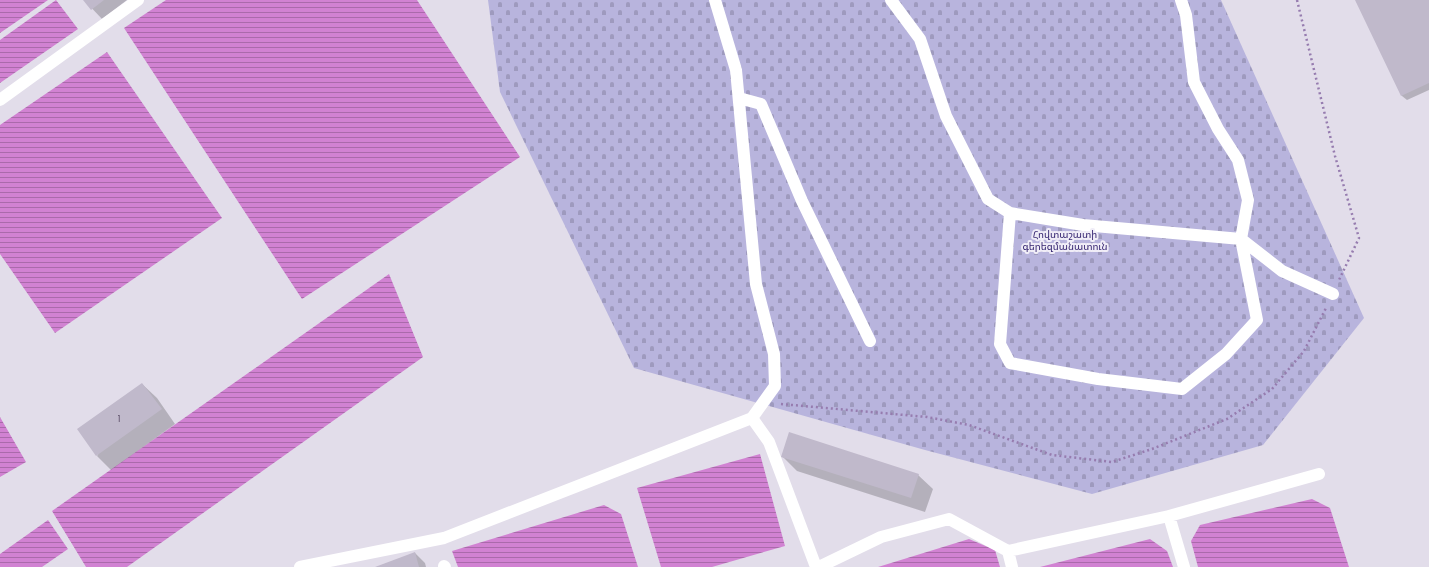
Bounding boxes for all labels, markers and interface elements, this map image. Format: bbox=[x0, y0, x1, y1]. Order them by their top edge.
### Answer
park label: Հովտաշատի գերեզմանատուն bbox=[1022, 227, 1108, 254]
house number: 1 bbox=[118, 414, 120, 425]

